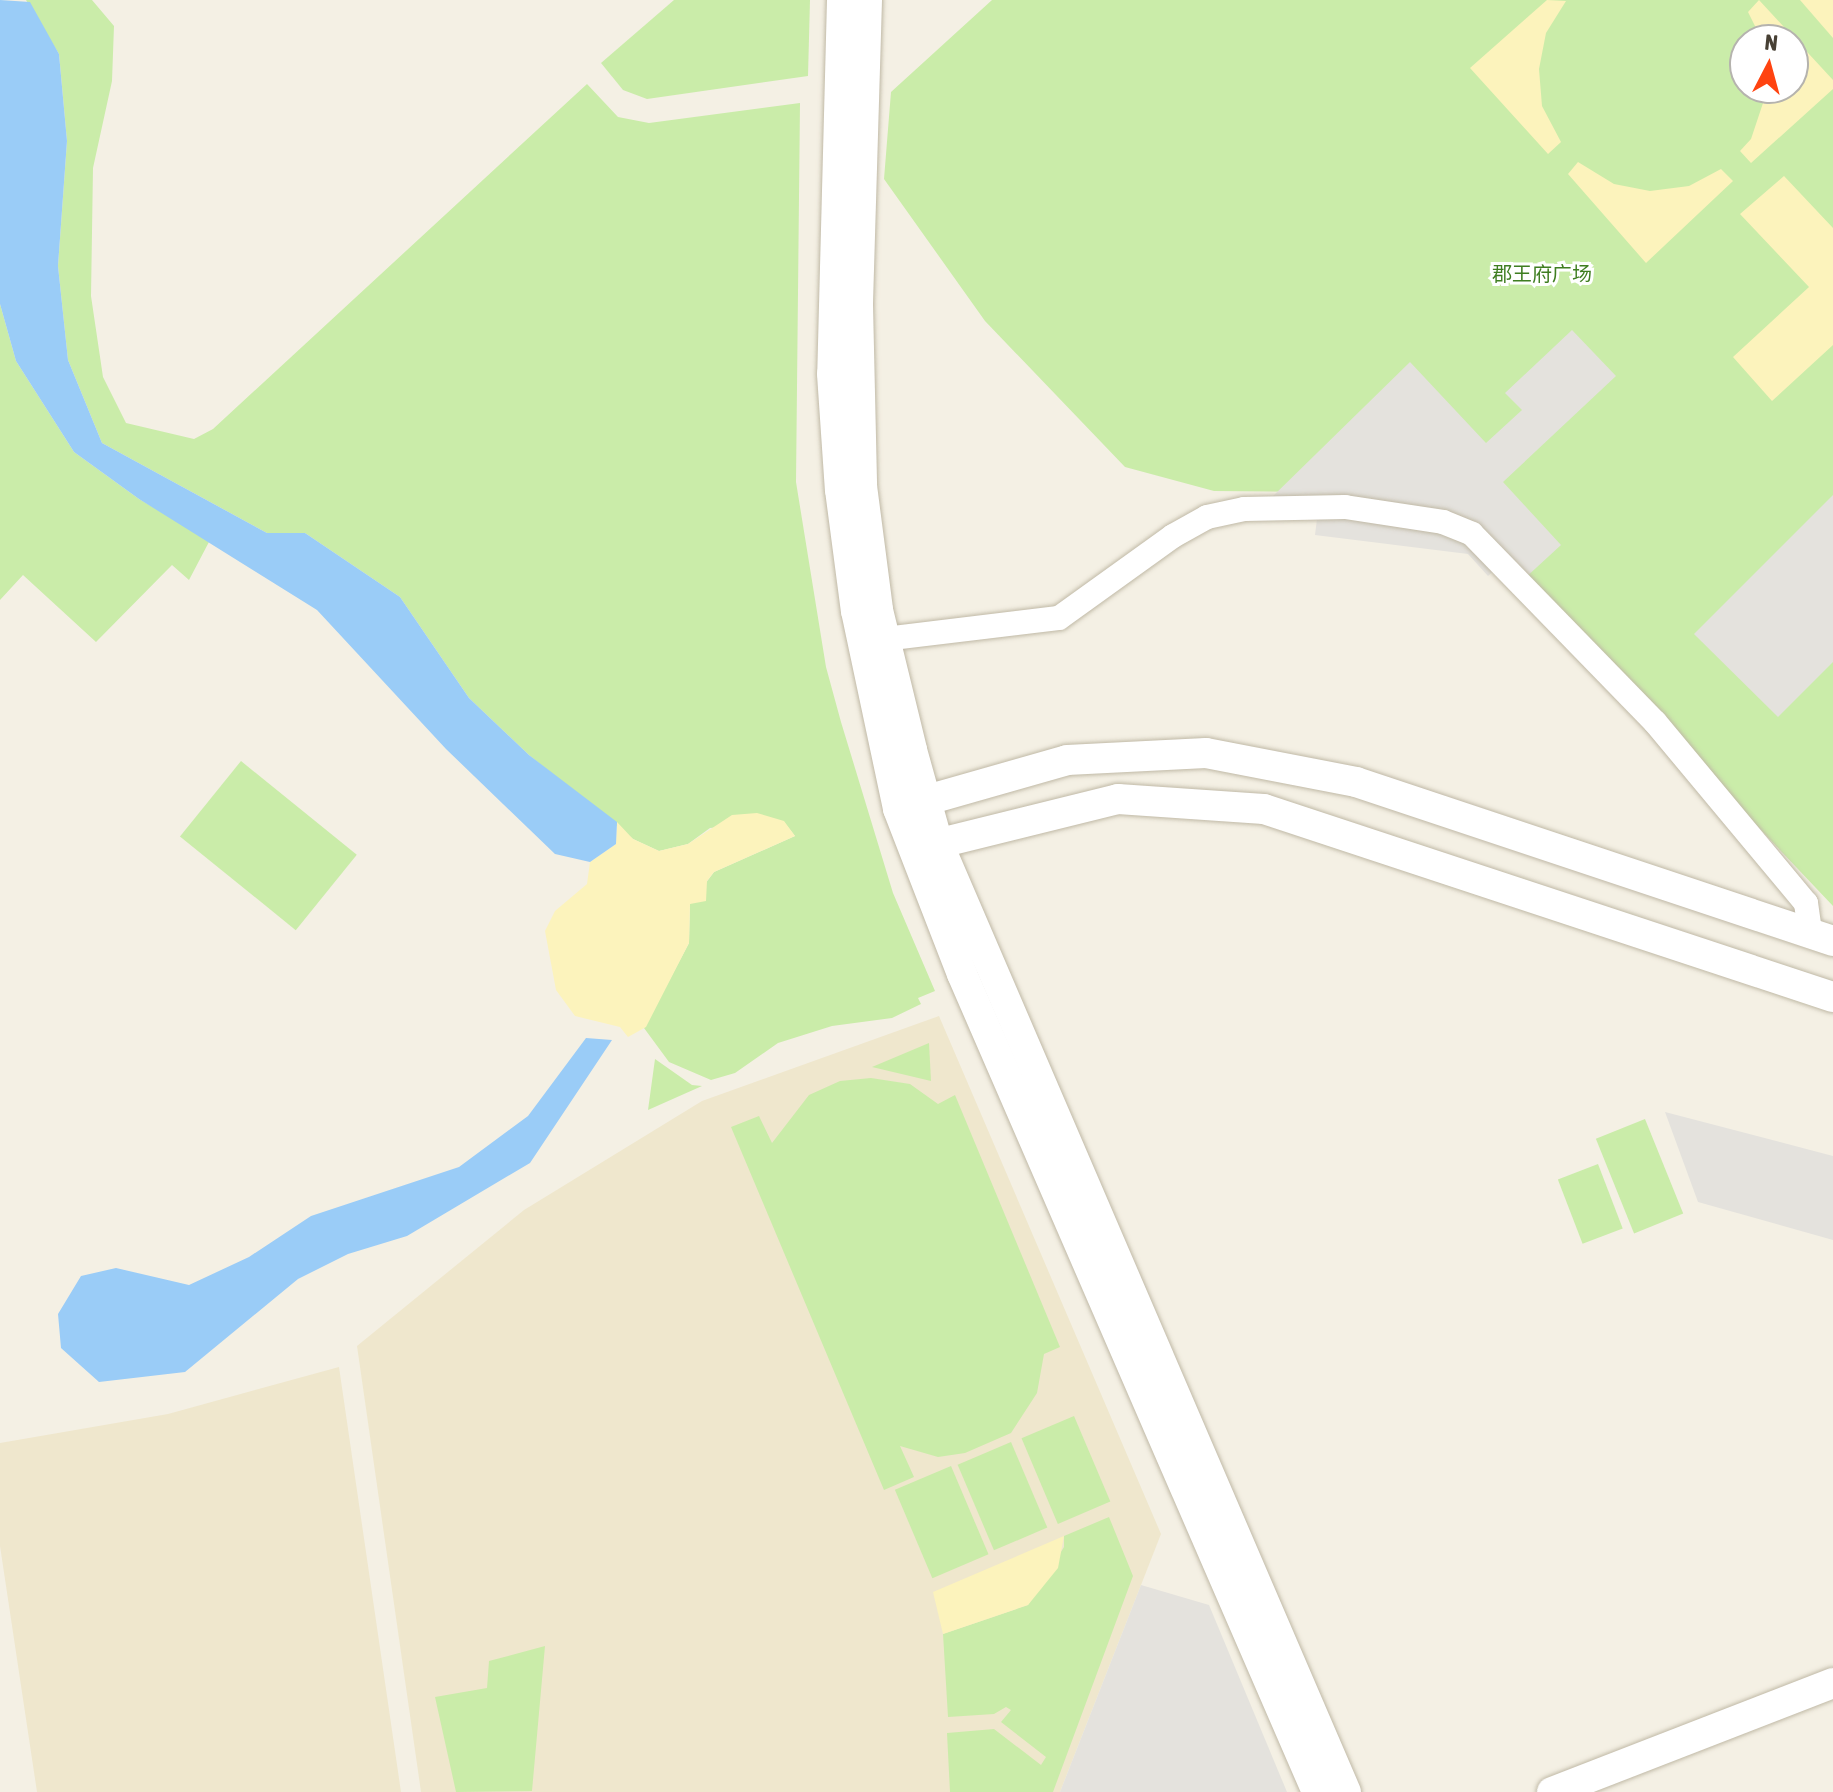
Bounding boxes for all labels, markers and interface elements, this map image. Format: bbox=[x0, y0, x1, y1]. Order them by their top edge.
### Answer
north arrow bbox=[1729, 24, 1809, 104]
text: N bbox=[1763, 29, 1779, 56]
park label: 郡王府广场 bbox=[1492, 261, 1592, 285]

